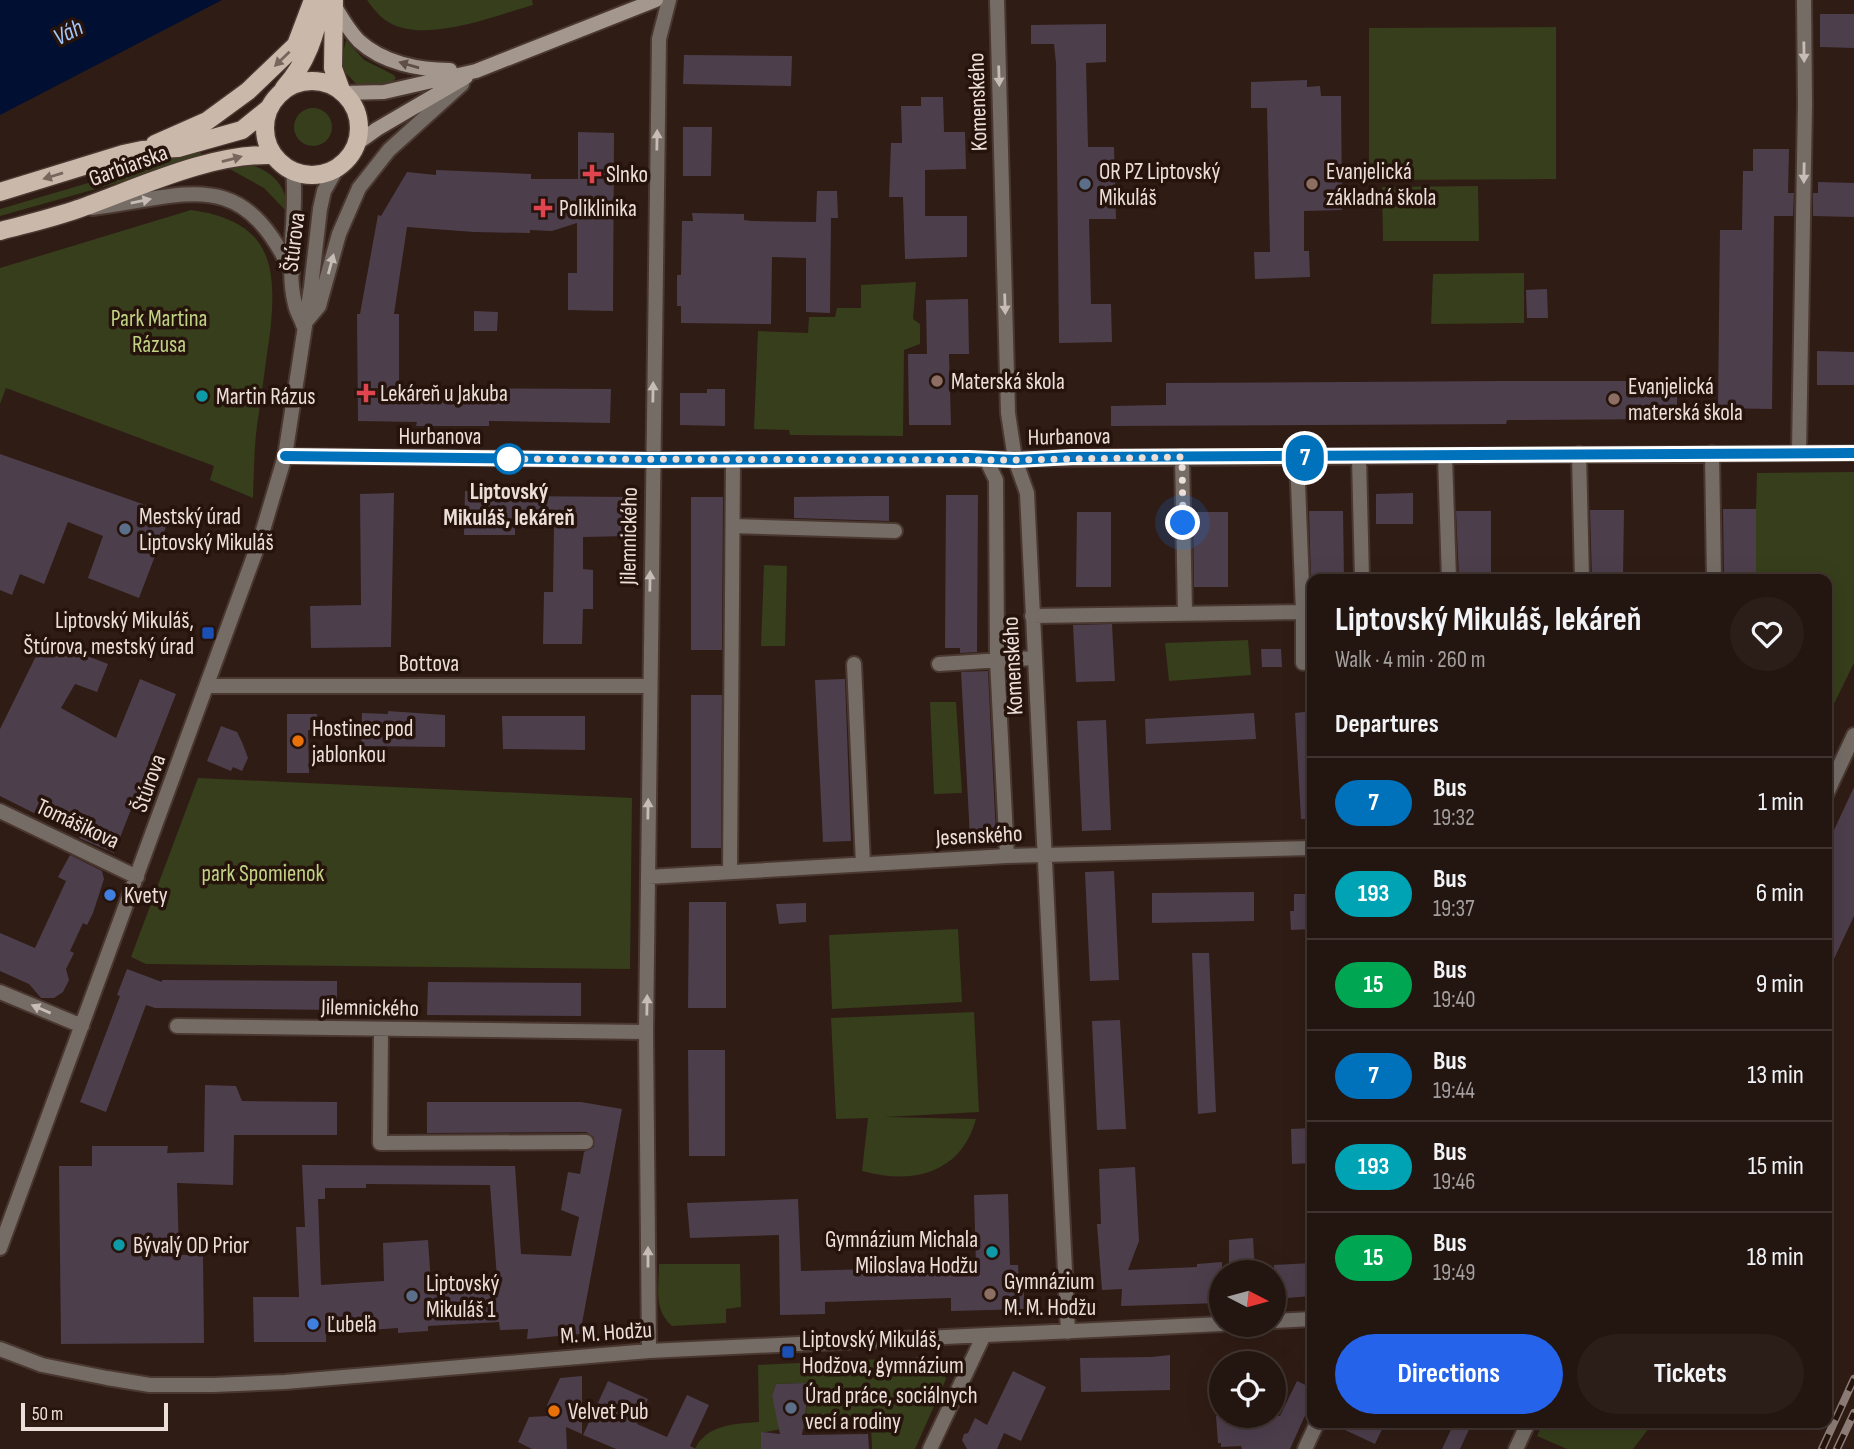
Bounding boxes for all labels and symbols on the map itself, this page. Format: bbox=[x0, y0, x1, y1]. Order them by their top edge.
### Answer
water label: Váh bbox=[49, 13, 88, 52]
one-way arrow bbox=[1799, 41, 1810, 63]
one-way arrow bbox=[274, 51, 291, 67]
street label: Komenského bbox=[962, 52, 994, 152]
one-way arrow bbox=[398, 60, 419, 70]
one-way arrow bbox=[993, 65, 1005, 87]
one-way arrow bbox=[651, 129, 663, 151]
street label: Garbiarska bbox=[85, 139, 171, 193]
one-way arrow bbox=[221, 153, 243, 164]
place label: OR PZ Liptovský Mikuláš bbox=[1099, 158, 1220, 212]
place label: Evanjelická základná škola bbox=[1326, 158, 1436, 212]
place label: Slnko bbox=[606, 161, 648, 189]
one-way arrow bbox=[1798, 162, 1810, 184]
marker: Slnko bbox=[584, 166, 600, 182]
one-way arrow bbox=[42, 171, 63, 181]
marker: OR PZ Liptovský Mikuláš bbox=[1077, 176, 1093, 192]
marker: Evanjelická základná škola bbox=[1304, 176, 1320, 192]
place label: Poliklinika bbox=[559, 195, 637, 223]
one-way arrow bbox=[130, 196, 152, 207]
marker: Poliklinika bbox=[533, 198, 553, 218]
street label: Štúrova bbox=[276, 211, 312, 273]
one-way arrow bbox=[326, 253, 337, 275]
one-way arrow bbox=[1000, 293, 1011, 315]
park label: Park Martina Rázusa bbox=[111, 305, 207, 359]
place label: Materská škola bbox=[951, 368, 1065, 396]
marker: Materská škola bbox=[929, 373, 945, 389]
place label: Evanjelická materská škola bbox=[1628, 373, 1743, 427]
place label: Lekáreň u Jakuba bbox=[380, 380, 508, 408]
one-way arrow bbox=[647, 381, 659, 403]
place label: Martin Rázus bbox=[216, 383, 316, 411]
marker: Lekáreň u Jakuba bbox=[358, 385, 374, 401]
marker: Martin Rázus bbox=[194, 388, 210, 404]
marker: Evanjelická materská škola bbox=[1606, 391, 1622, 407]
street label: Hurbanova bbox=[1027, 422, 1111, 452]
street label: Hurbanova bbox=[399, 423, 481, 451]
line badge: 7 bbox=[1282, 435, 1328, 481]
marker: Liptovský Mikuláš, lekáreň bbox=[494, 444, 524, 474]
place label: Liptovský Mikuláš, lekáreň bbox=[443, 478, 575, 532]
street label: Jilemnického bbox=[614, 487, 644, 586]
place label: Mestský úrad Liptovský Mikuláš bbox=[139, 503, 274, 557]
your location bbox=[1165, 505, 1200, 540]
marker: Mestský úrad Liptovský Mikuláš bbox=[117, 521, 133, 537]
one-way arrow bbox=[645, 570, 656, 592]
place label: Liptovský Mikuláš, Štúrova, mestský úrad bbox=[23, 607, 194, 661]
street label: Komenského bbox=[996, 616, 1030, 716]
marker: Liptovský Mikuláš, Štúrova, mestský úrad bbox=[200, 625, 216, 641]
street label: Bottova bbox=[399, 650, 459, 678]
place label: Hostinec pod jablonkou bbox=[311, 715, 413, 769]
marker: Hostinec pod jablonkou bbox=[290, 733, 306, 749]
street label: Štúrova bbox=[126, 751, 172, 816]
street label: Tomášikova bbox=[31, 792, 124, 855]
one-way arrow bbox=[642, 797, 654, 819]
street label: Jesenského bbox=[934, 820, 1023, 852]
park label: park Spomienok bbox=[202, 860, 325, 888]
place label: Kvety bbox=[124, 882, 168, 910]
marker: Kvety bbox=[102, 887, 118, 903]
street label: Jilemnického bbox=[320, 993, 419, 1023]
one-way arrow bbox=[641, 994, 652, 1016]
one-way arrow bbox=[31, 1003, 51, 1015]
place label: Gymnázium Michala Miloslava Hodžu bbox=[825, 1226, 978, 1280]
place label: Bývalý OD Prior bbox=[133, 1232, 250, 1260]
marker: Bývalý OD Prior bbox=[111, 1237, 127, 1253]
marker: Gymnázium Michala Miloslava Hodžu bbox=[984, 1244, 1000, 1260]
one-way arrow bbox=[642, 1246, 654, 1268]
north arrow bbox=[1209, 1260, 1286, 1337]
place label: Gymnázium M. M. Hodžu bbox=[1004, 1268, 1096, 1322]
place label: Liptovský Mikuláš 1 bbox=[426, 1270, 499, 1324]
marker: Gymnázium M. M. Hodžu bbox=[982, 1286, 998, 1302]
marker: Liptovský Mikuláš 1 bbox=[404, 1288, 420, 1304]
place label: Ľubeľa bbox=[327, 1311, 377, 1339]
marker: Ľubeľa bbox=[305, 1316, 321, 1332]
street label: M. M. Hodžu bbox=[559, 1316, 653, 1350]
place label: Liptovský Mikuláš, Hodžova, gymnázium bbox=[802, 1326, 964, 1380]
marker: Liptovský Mikuláš, Hodžova, gymnázium bbox=[780, 1344, 796, 1360]
place label: Úrad práce, sociálnych vecí a rodiny bbox=[805, 1382, 978, 1436]
place label: Velvet Pub bbox=[568, 1398, 649, 1426]
scale bar bbox=[21, 1400, 168, 1432]
marker: Úrad práce, sociálnych vecí a rodiny bbox=[783, 1400, 799, 1416]
marker: Velvet Pub bbox=[546, 1403, 562, 1419]

